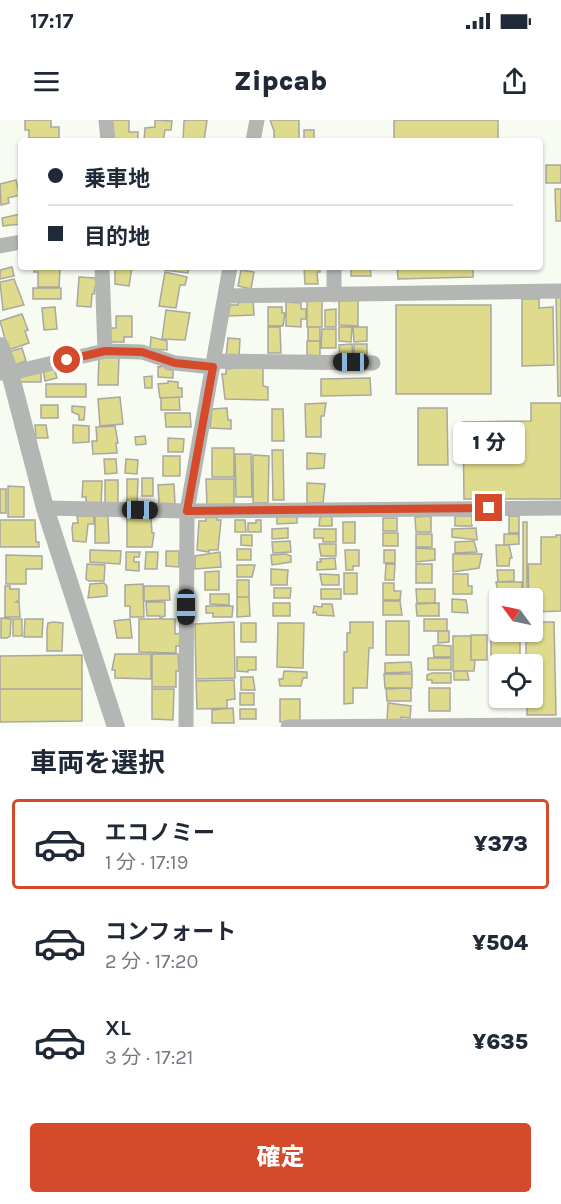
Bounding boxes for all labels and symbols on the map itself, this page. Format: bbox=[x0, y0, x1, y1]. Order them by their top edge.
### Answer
route start bbox=[53, 346, 80, 373]
car bbox=[333, 353, 369, 371]
callout: 1 分 bbox=[453, 421, 525, 463]
route end bbox=[475, 494, 502, 521]
car bbox=[122, 501, 158, 519]
north arrow bbox=[489, 588, 543, 642]
car bbox=[177, 589, 195, 625]

